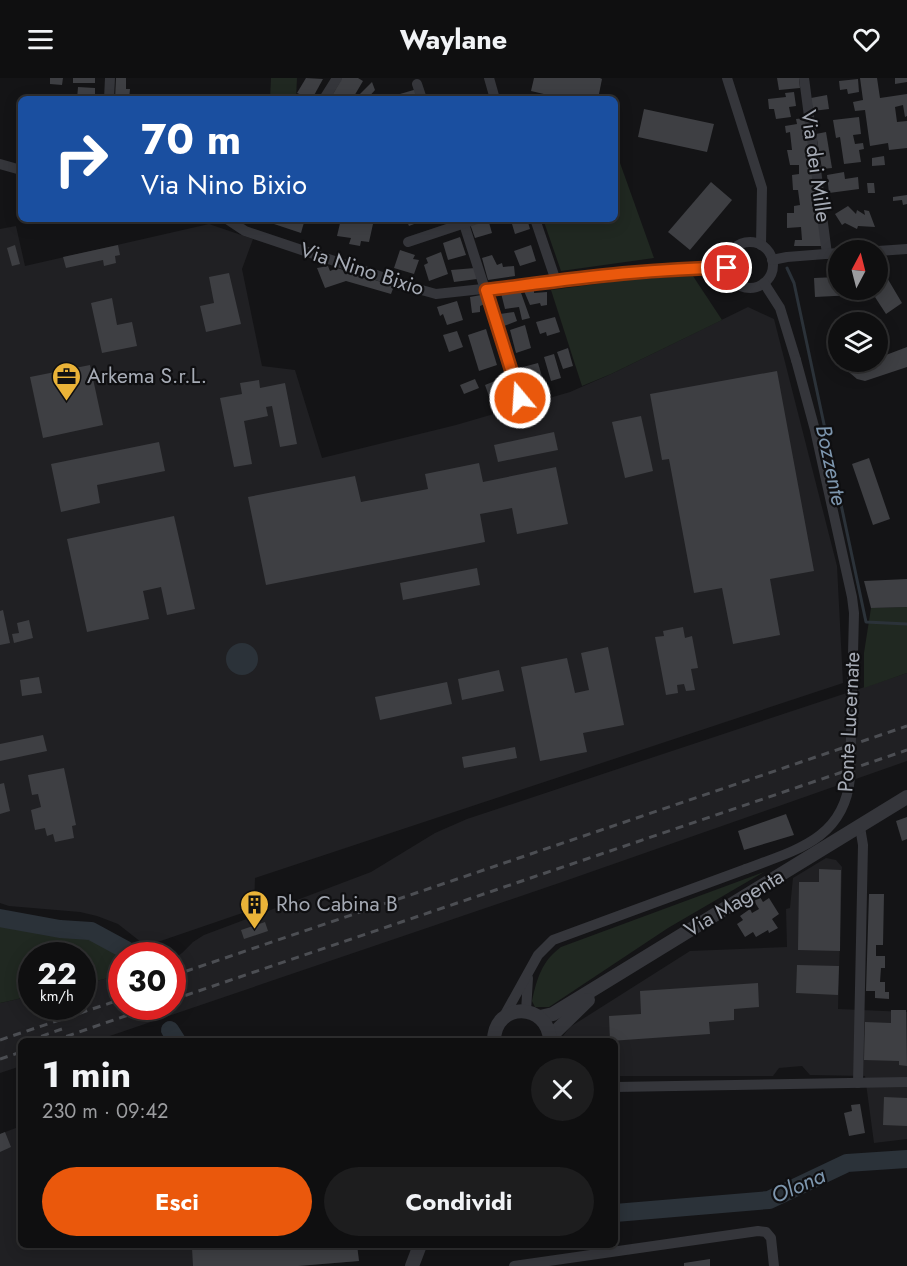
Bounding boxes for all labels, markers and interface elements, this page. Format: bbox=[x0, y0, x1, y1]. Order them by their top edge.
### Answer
text: Waylane bbox=[400, 20, 507, 59]
icon: menu bbox=[24, 23, 57, 56]
icon: heart bbox=[850, 23, 883, 56]
street label: Via dei Mille bbox=[793, 108, 839, 224]
text: 70 m bbox=[141, 109, 241, 170]
icon: right bbox=[42, 120, 120, 198]
text: Via Nino Bixio bbox=[141, 165, 307, 204]
street label: Via Nino Bixio bbox=[296, 235, 428, 303]
north arrow bbox=[828, 240, 888, 300]
map controls bbox=[828, 240, 888, 372]
pin bbox=[701, 242, 752, 293]
icon: arrive bbox=[710, 251, 743, 284]
button: layers bbox=[828, 312, 888, 372]
office icon: Arkema S.r.L. bbox=[50, 360, 82, 402]
place label: Arkema S.r.L. bbox=[87, 361, 207, 391]
position arrow bbox=[488, 366, 552, 430]
water label: Bozzente bbox=[808, 422, 856, 508]
street label: Ponte Lucernate bbox=[830, 651, 868, 793]
street label: Via Magenta bbox=[678, 861, 790, 945]
building icon: Rho Cabina B bbox=[239, 888, 271, 930]
place label: Rho Cabina B bbox=[276, 889, 398, 919]
speed limit sign: 30 bbox=[108, 942, 186, 1020]
text: 22 bbox=[37, 952, 77, 995]
text: km/h bbox=[40, 985, 74, 1007]
text: 1 min bbox=[42, 1048, 131, 1100]
button: close bbox=[531, 1058, 594, 1121]
text: 230 m · 09:42 bbox=[42, 1097, 168, 1126]
water label: Olona bbox=[766, 1159, 830, 1211]
button: Esci bbox=[42, 1167, 312, 1236]
button: Condividi bbox=[324, 1167, 594, 1236]

